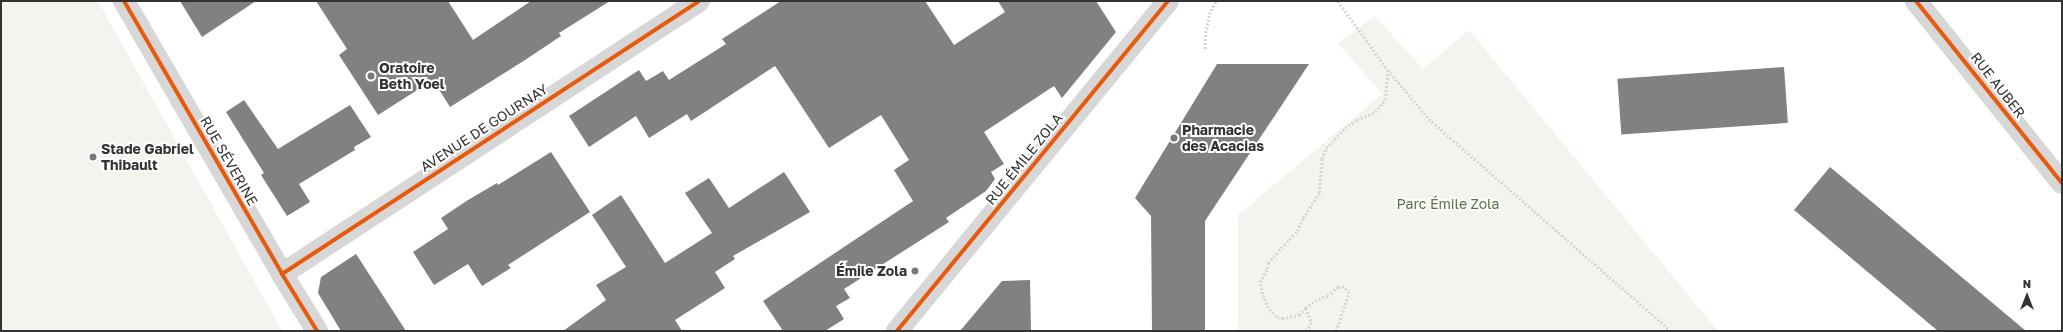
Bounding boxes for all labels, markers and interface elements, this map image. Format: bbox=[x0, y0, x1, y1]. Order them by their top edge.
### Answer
street label: RUE AUBER bbox=[1967, 49, 2029, 121]
place label: Oratoire Beth Yoel bbox=[379, 60, 445, 92]
marker: Oratoire Beth Yoel bbox=[366, 71, 376, 81]
street label: AVENUE DE GOURNAY bbox=[417, 81, 551, 175]
street label: RUE ÉMILE ZOLA bbox=[982, 110, 1066, 208]
street label: RUE SÉVERINE bbox=[197, 113, 261, 209]
place label: Pharmacie des Acacias bbox=[1182, 122, 1264, 154]
marker: Pharmacie des Acacias bbox=[1169, 133, 1179, 143]
place label: Stade Gabriel Thibault bbox=[101, 141, 194, 174]
marker: Stade Gabriel Thibault bbox=[88, 152, 98, 162]
park label: Parc Émile Zola bbox=[1397, 196, 1499, 212]
place label: Émile Zola bbox=[836, 263, 907, 279]
marker: Émile Zola bbox=[910, 266, 920, 276]
north arrow bbox=[2007, 276, 2047, 316]
text: N bbox=[2023, 277, 2031, 290]

